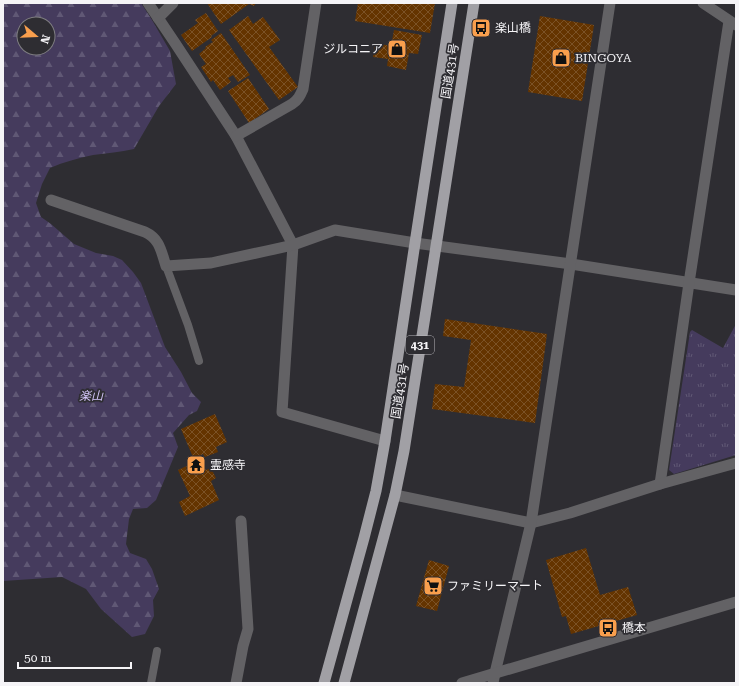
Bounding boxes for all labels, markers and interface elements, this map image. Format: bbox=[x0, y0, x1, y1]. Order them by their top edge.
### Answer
north arrow bbox=[16, 16, 56, 56]
bus stop icon: 楽山橋 bbox=[470, 17, 492, 39]
place label: 楽山橋 bbox=[495, 21, 531, 35]
text: N bbox=[37, 33, 53, 46]
shop icon: ジルコニア bbox=[386, 38, 408, 60]
place label: ジルコニア bbox=[323, 42, 383, 56]
street label: 国道431号 bbox=[439, 42, 461, 100]
shop icon: BINGOYA bbox=[550, 47, 572, 69]
place label: BINGOYA bbox=[575, 51, 632, 65]
road number: 431 bbox=[406, 336, 434, 354]
street label: 国道431号 bbox=[389, 362, 411, 420]
park label: 楽山 bbox=[79, 389, 104, 403]
temple icon: 霊感寺 bbox=[185, 454, 207, 476]
place label: 霊感寺 bbox=[210, 458, 246, 472]
supermarket icon: ファミリーマート bbox=[422, 575, 444, 597]
place label: ファミリーマート bbox=[447, 579, 543, 593]
bus stop icon: 橋本 bbox=[597, 617, 619, 639]
place label: 橋本 bbox=[622, 621, 646, 635]
scale bar bbox=[18, 644, 131, 670]
text: 50 m bbox=[24, 651, 51, 665]

